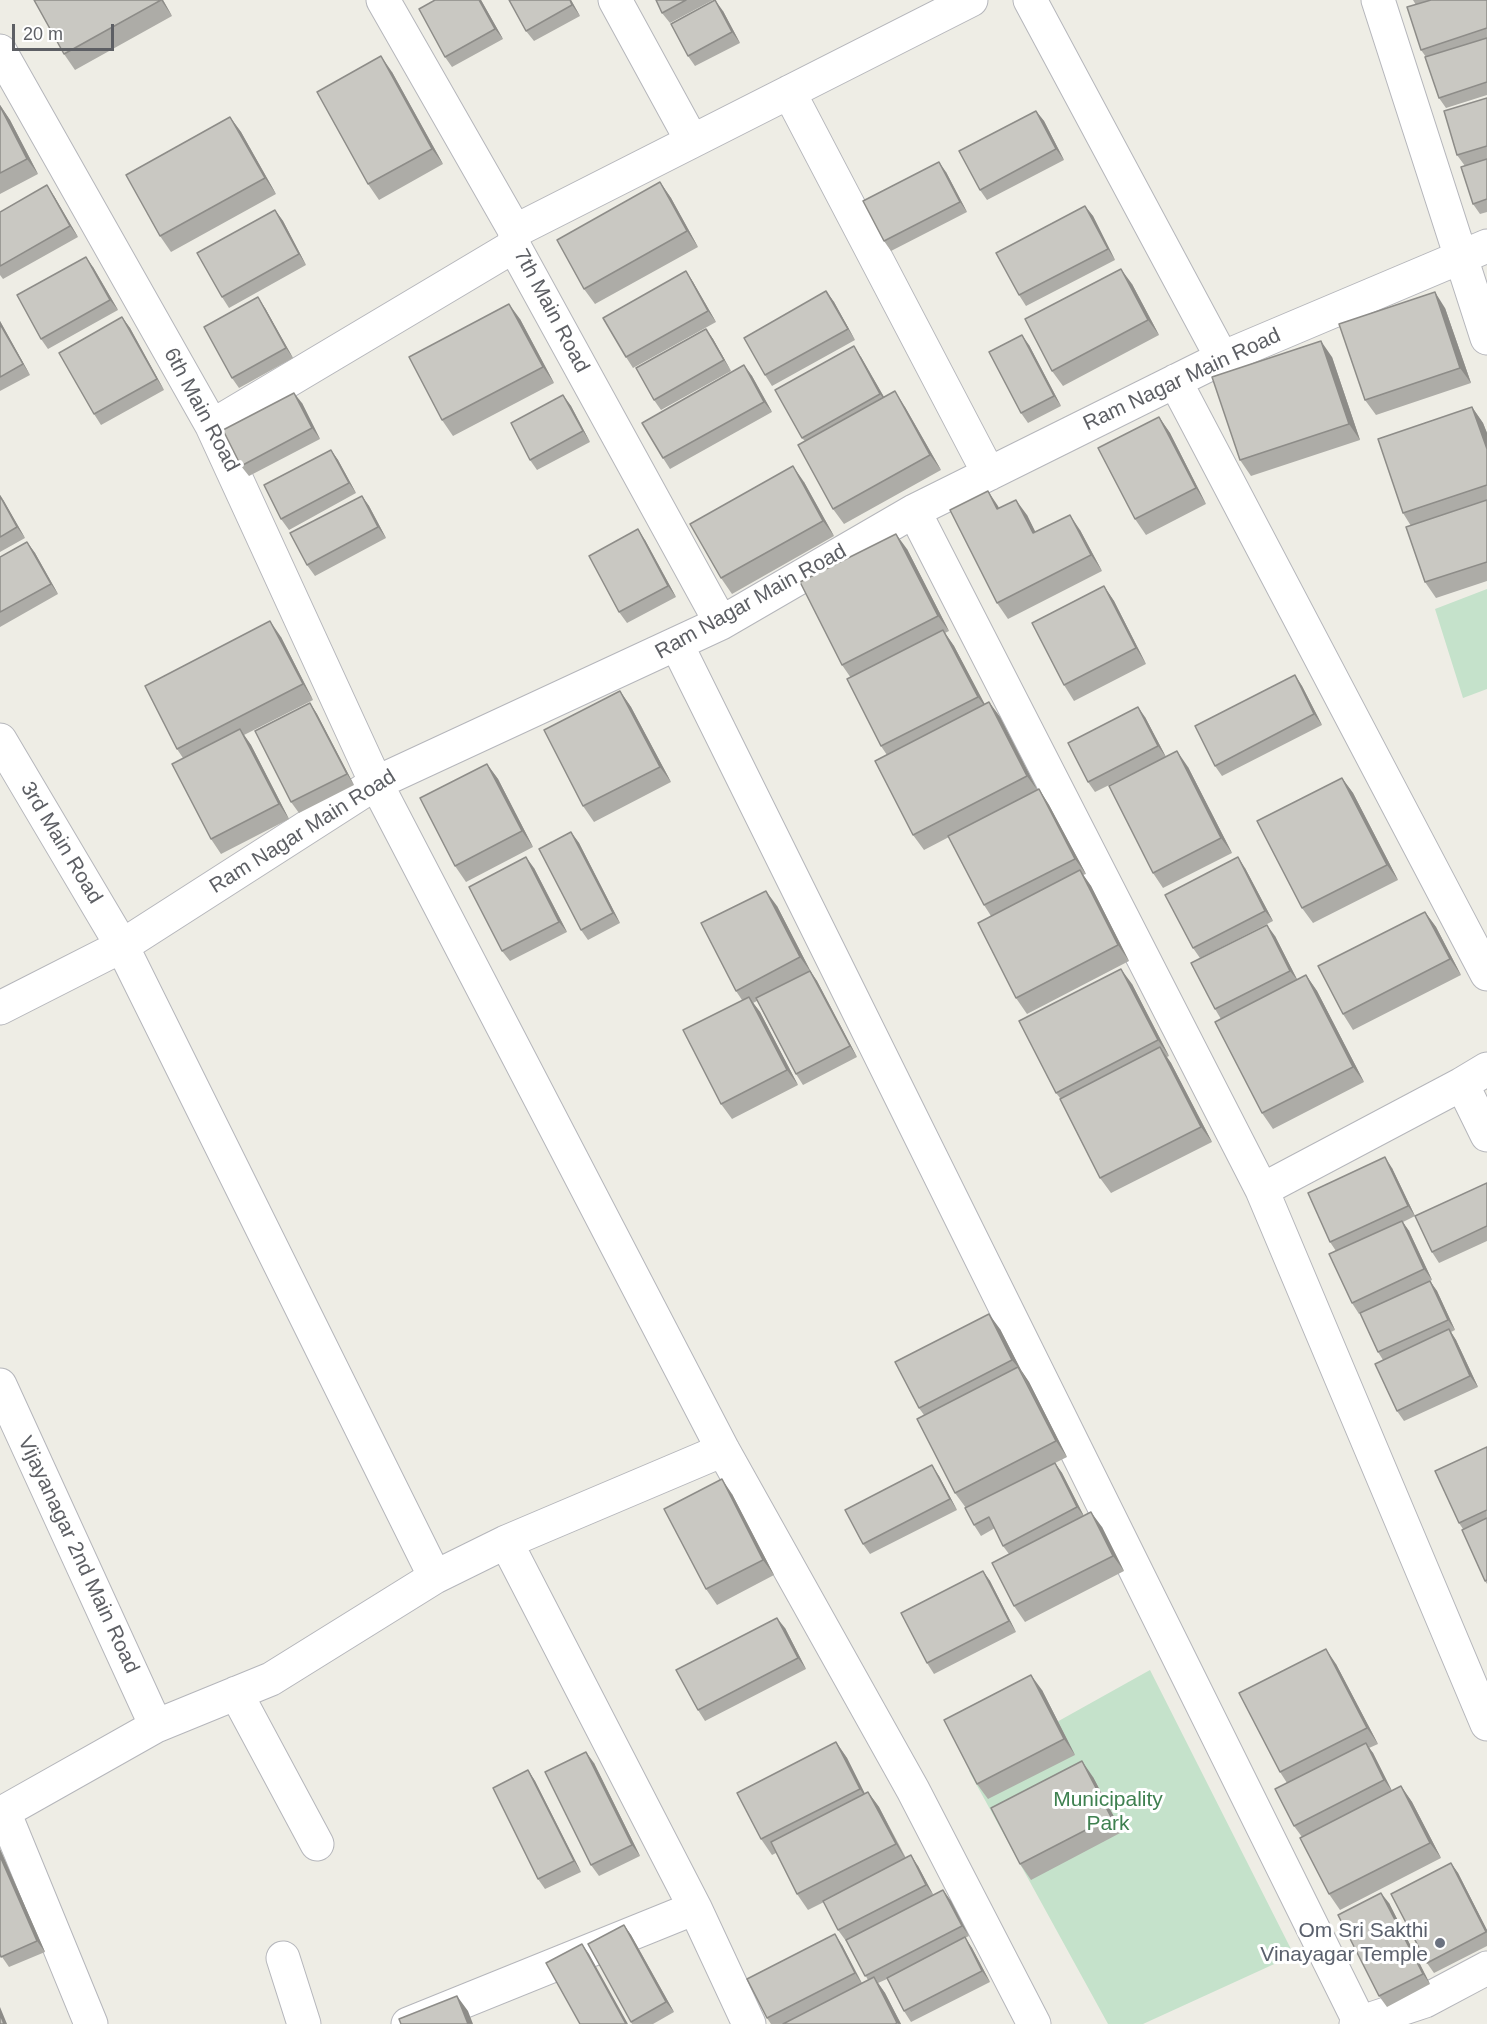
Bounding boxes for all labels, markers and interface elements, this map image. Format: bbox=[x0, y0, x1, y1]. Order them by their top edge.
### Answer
scale bar bbox=[15, 12, 117, 50]
text: 20 m bbox=[23, 24, 63, 44]
street label: 7th Main Road bbox=[508, 245, 594, 377]
street label: Ram Nagar Main Road bbox=[1079, 323, 1285, 437]
street label: 6th Main Road bbox=[158, 344, 244, 476]
street label: Ram Nagar Main Road bbox=[651, 539, 851, 665]
street label: Ram Nagar Main Road bbox=[205, 764, 401, 900]
street label: 3rd Main Road bbox=[15, 777, 107, 909]
street label: Vijayanagar 2nd Main Road bbox=[12, 1432, 144, 1678]
park label: Municipality Park bbox=[1053, 1787, 1163, 1837]
place label: Om Sri Sakthi Vinayagar Temple bbox=[1260, 1918, 1428, 1968]
marker: Om Sri Sakthi Vinayagar Temple bbox=[1433, 1936, 1447, 1950]

